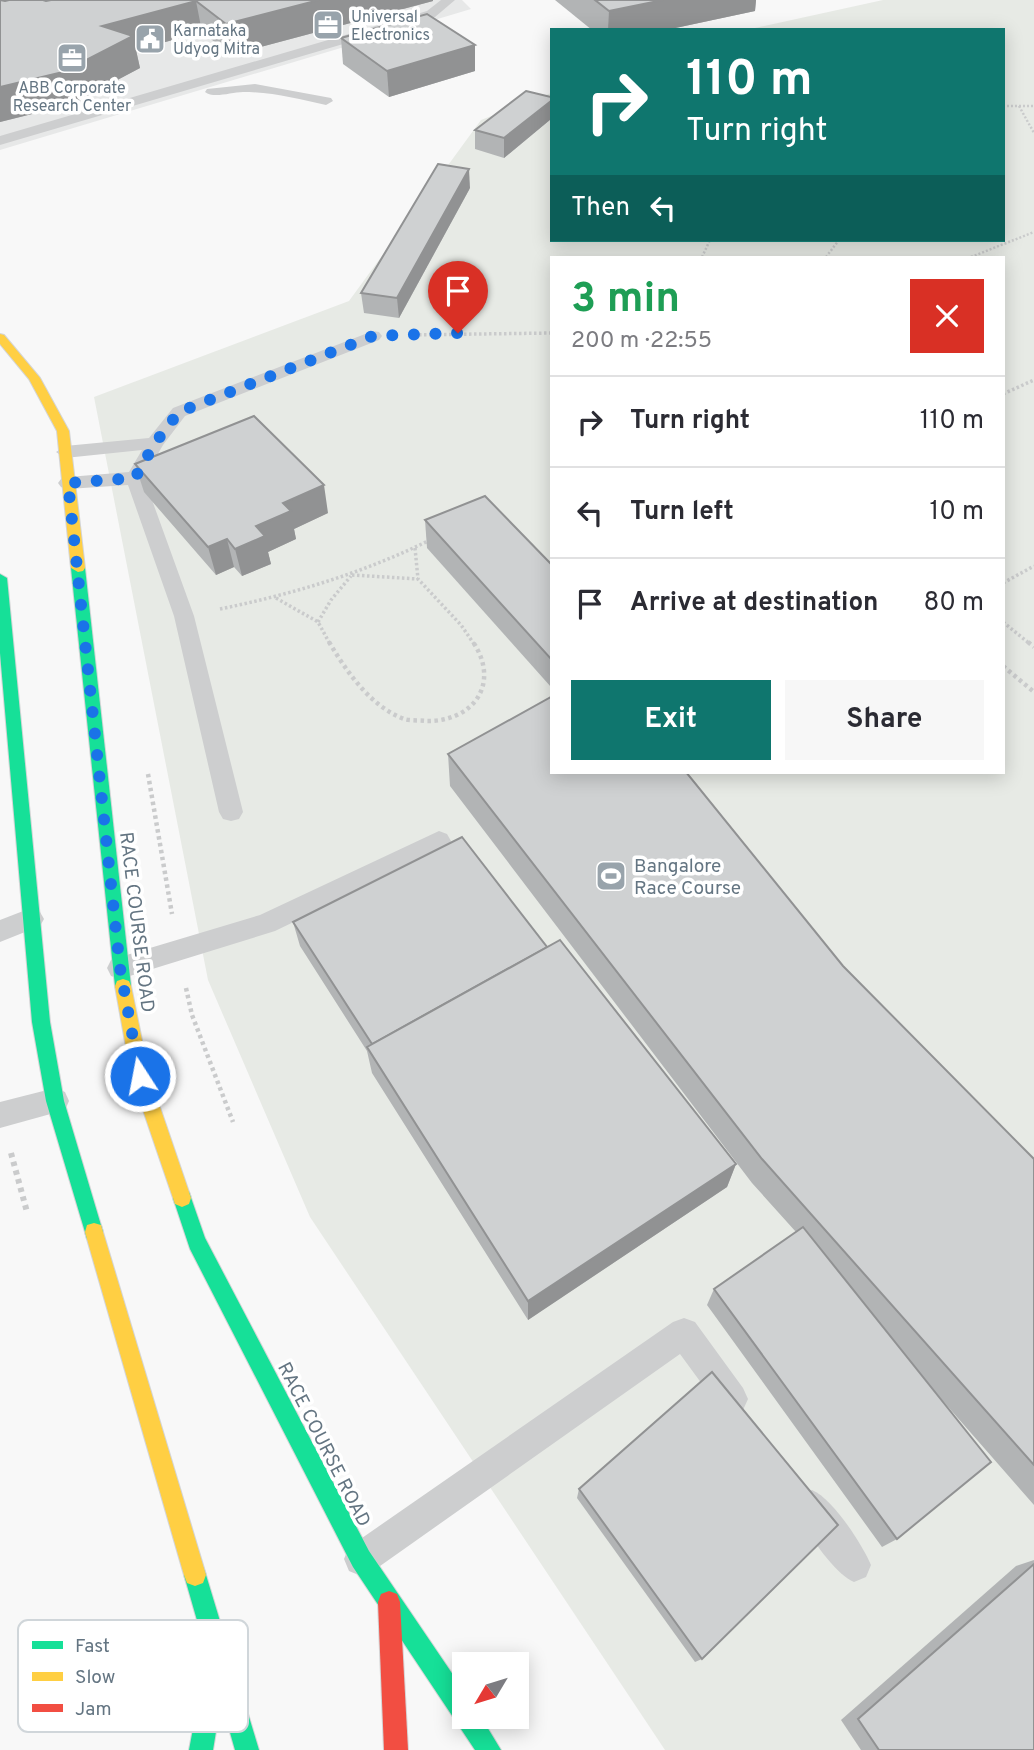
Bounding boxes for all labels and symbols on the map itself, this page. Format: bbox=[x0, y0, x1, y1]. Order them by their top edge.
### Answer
office icon: Universal Electronics bbox=[311, 8, 345, 42]
place label: Universal Electronics bbox=[351, 8, 430, 46]
public building icon: Karnataka Udyog Mitra bbox=[133, 22, 167, 56]
place label: Karnataka Udyog Mitra bbox=[173, 22, 260, 60]
office icon: ABB Corporate Research Center bbox=[55, 41, 89, 75]
place label: ABB Corporate Research Center bbox=[13, 79, 131, 117]
pin bbox=[428, 261, 488, 333]
street label: RACE COURSE ROAD bbox=[113, 831, 159, 1014]
place label: Bangalore Race Course bbox=[634, 855, 741, 901]
sports icon: Bangalore Race Course bbox=[594, 859, 628, 893]
position arrow bbox=[103, 1039, 177, 1113]
street label: RACE COURSE ROAD bbox=[271, 1358, 375, 1531]
legend bbox=[18, 1620, 248, 1732]
text: Fast bbox=[75, 1635, 110, 1659]
north arrow bbox=[452, 1652, 528, 1729]
text: Slow bbox=[75, 1666, 115, 1690]
text: Jam bbox=[75, 1698, 112, 1722]

